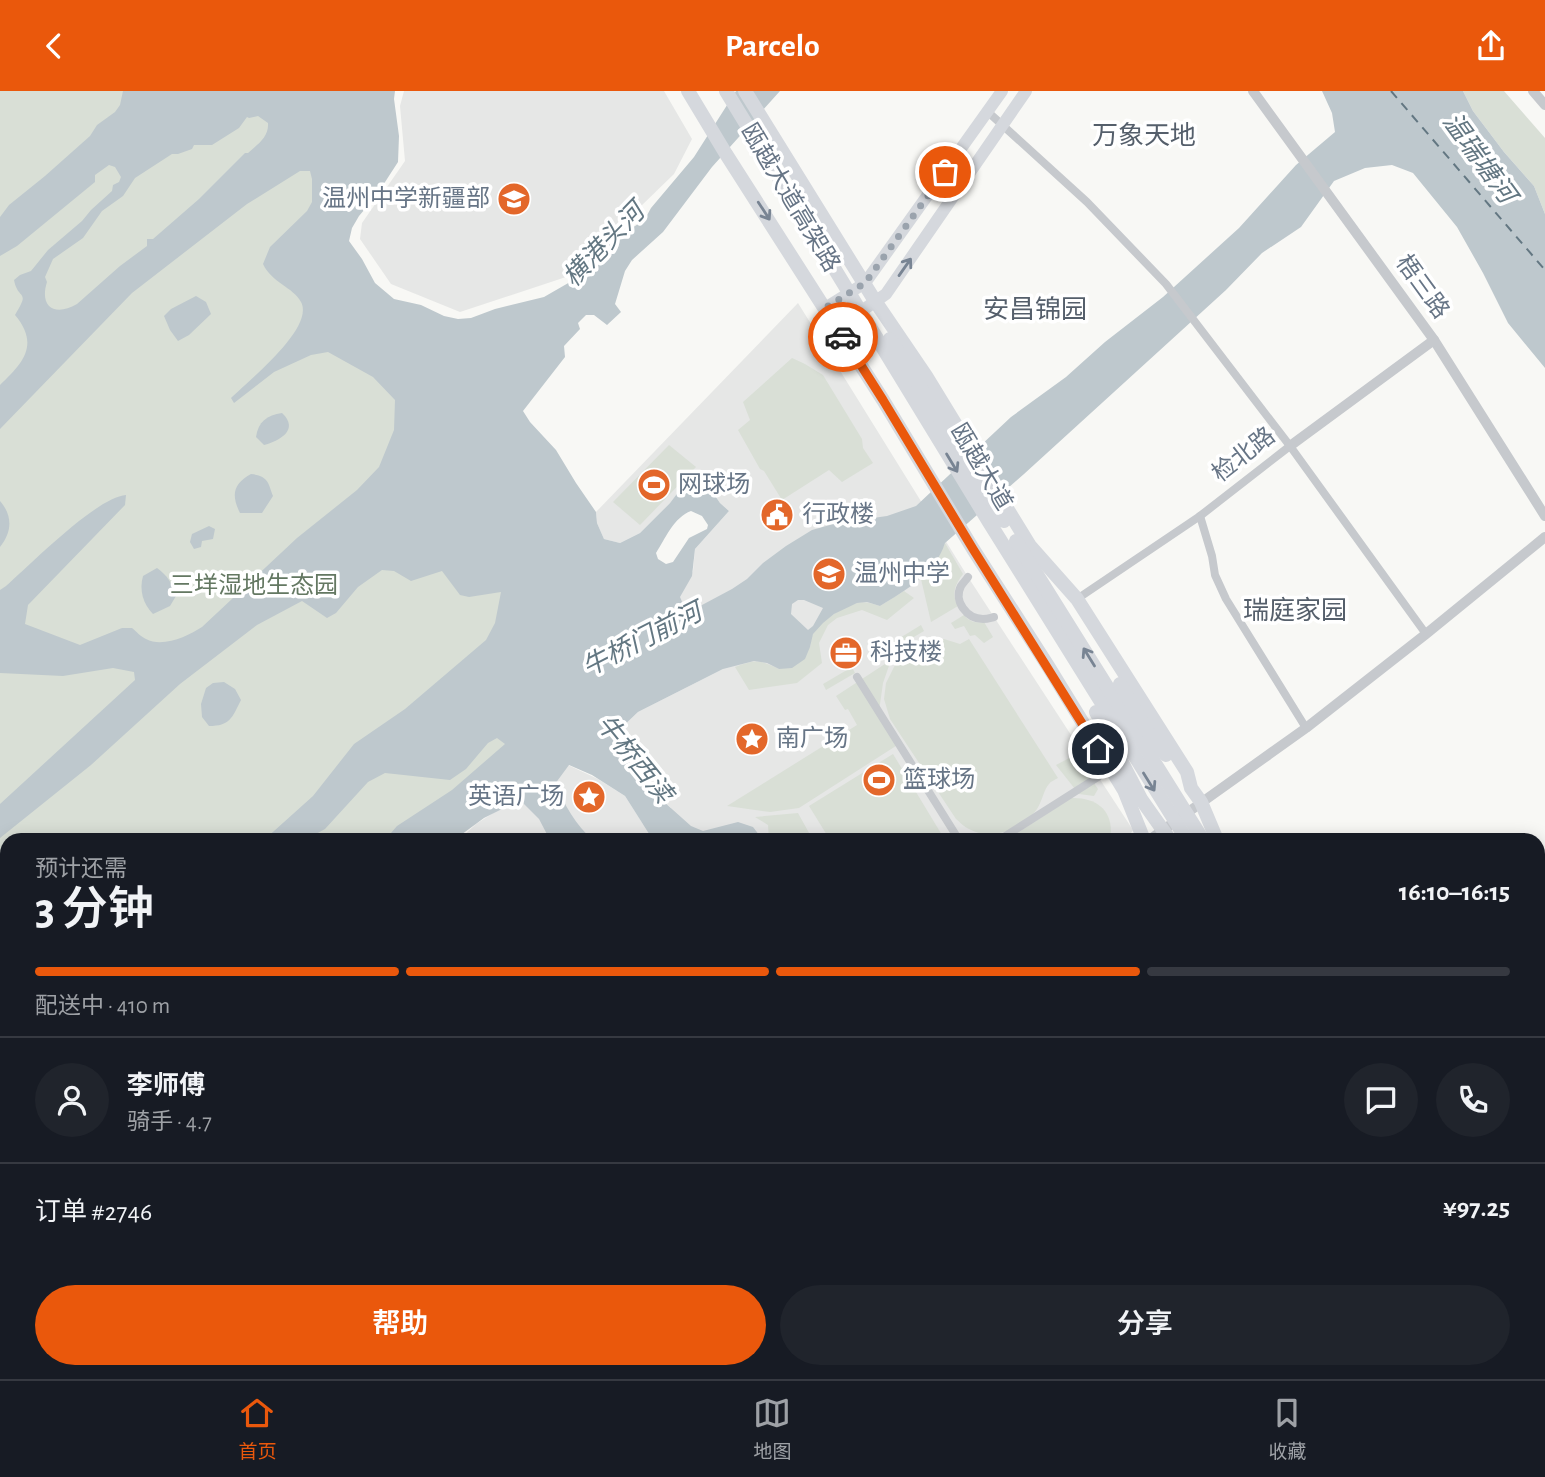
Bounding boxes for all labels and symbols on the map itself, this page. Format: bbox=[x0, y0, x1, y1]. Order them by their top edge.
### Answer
water label: 温瑞塘河 bbox=[1438, 107, 1525, 212]
street label: 瓯越大道高架路 bbox=[736, 119, 845, 276]
district label: 万象天地 bbox=[1092, 122, 1196, 149]
pin bbox=[915, 142, 975, 202]
school or university icon: 温州中学新疆部 bbox=[495, 180, 533, 218]
place label: 温州中学新疆部 bbox=[322, 185, 490, 211]
water label: 横港头河 bbox=[558, 194, 653, 291]
one-way arrow bbox=[756, 201, 771, 220]
street label: 梧三路 bbox=[1391, 250, 1454, 323]
one-way arrow bbox=[898, 258, 912, 277]
district label: 安昌锦园 bbox=[983, 296, 1087, 323]
courier bbox=[808, 302, 878, 372]
street label: 瓯越大道 bbox=[946, 419, 1018, 514]
street label: 检北路 bbox=[1207, 422, 1280, 487]
one-way arrow bbox=[945, 453, 960, 472]
sports icon: 网球场 bbox=[635, 466, 673, 504]
place label: 网球场 bbox=[678, 471, 750, 497]
public building icon: 行政楼 bbox=[758, 496, 796, 534]
place label: 行政楼 bbox=[802, 501, 874, 527]
school or university icon: 温州中学 bbox=[810, 555, 848, 593]
place label: 温州中学 bbox=[854, 560, 950, 586]
park label: 三垟湿地生态园 bbox=[170, 572, 338, 598]
water label: 牛桥门前河 bbox=[578, 596, 710, 681]
district label: 瑞庭家园 bbox=[1243, 596, 1347, 624]
office icon: 科技楼 bbox=[827, 634, 865, 672]
place label: 科技楼 bbox=[870, 639, 942, 665]
one-way arrow bbox=[1081, 648, 1095, 668]
water label: 牛桥西渎 bbox=[591, 710, 679, 810]
pin bbox=[1068, 719, 1128, 779]
place icon: 南广场 bbox=[733, 720, 771, 758]
place label: 南广场 bbox=[776, 725, 848, 751]
sports icon: 篮球场 bbox=[860, 761, 898, 799]
place label: 篮球场 bbox=[903, 766, 975, 792]
one-way arrow bbox=[1143, 771, 1157, 791]
place icon: 英语广场 bbox=[570, 778, 608, 816]
place label: 英语广场 bbox=[468, 783, 564, 809]

